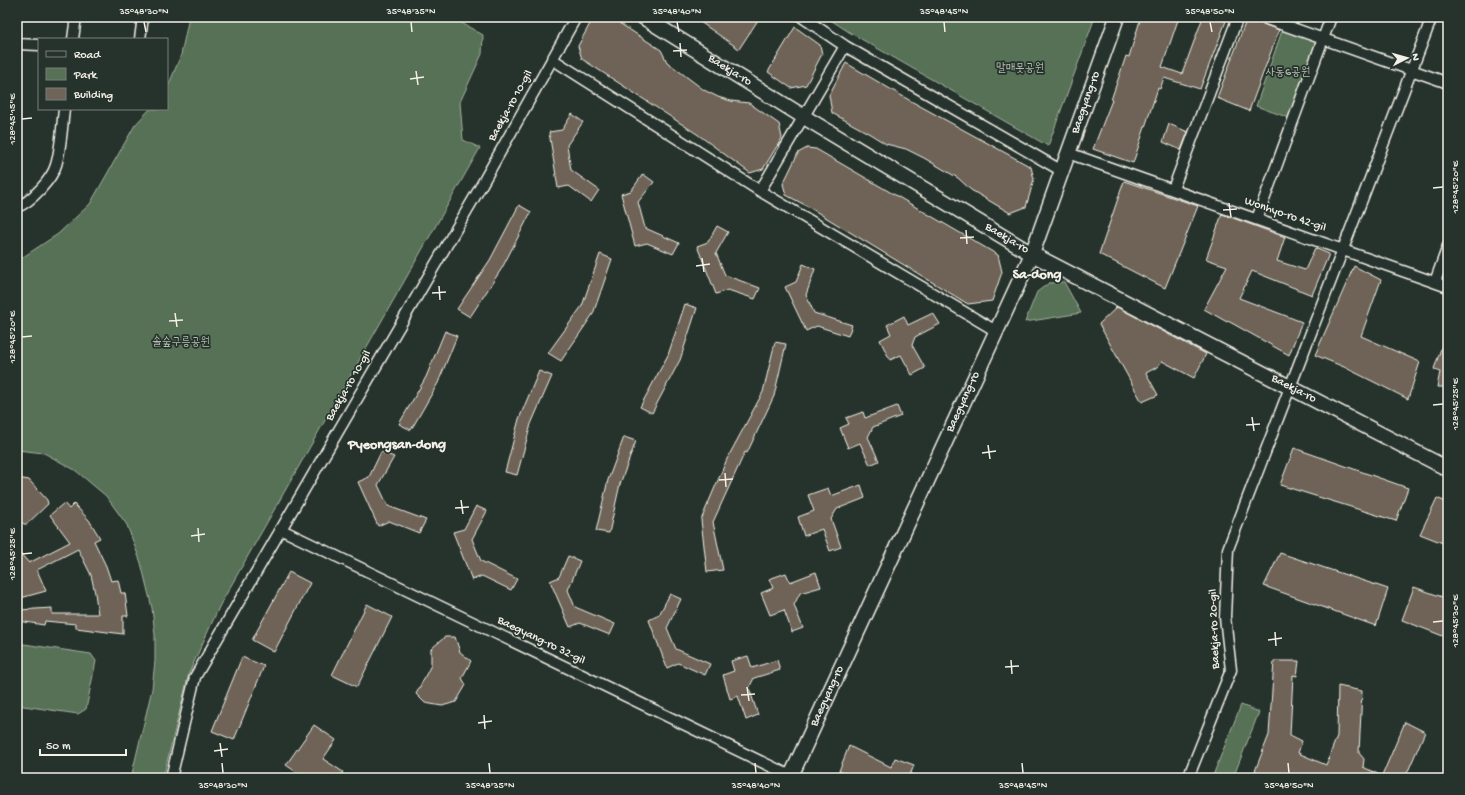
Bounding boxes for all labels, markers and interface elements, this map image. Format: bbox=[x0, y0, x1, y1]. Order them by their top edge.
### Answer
text: 35°48'30"N bbox=[118, 6, 169, 18]
text: 35°48'35"N bbox=[386, 6, 436, 18]
text: 35°48'40"N bbox=[652, 6, 702, 18]
text: 35°48'45"N bbox=[919, 6, 969, 18]
text: 35°48'50"N bbox=[1184, 6, 1235, 18]
legend bbox=[38, 38, 168, 110]
north arrow bbox=[1387, 38, 1427, 78]
text: Road bbox=[74, 49, 101, 63]
street label: Baekja-ro bbox=[704, 51, 754, 90]
text: N bbox=[1409, 53, 1421, 61]
park label: 말매못공원 bbox=[996, 61, 1044, 76]
park label: 사동6공원 bbox=[1266, 66, 1310, 80]
street label: Baekja-ro 10-gil bbox=[485, 68, 536, 145]
text: Park bbox=[73, 69, 99, 83]
street label: Baegyang-ro bbox=[1068, 70, 1104, 137]
text: Building bbox=[73, 89, 113, 103]
text: 128°45'15"E bbox=[7, 93, 19, 146]
text: 128°45'20"E bbox=[1450, 160, 1462, 214]
street label: Wonhyo-ro 42-gil bbox=[1242, 195, 1328, 236]
street label: Baekja-ro bbox=[981, 220, 1031, 257]
district label: Sa-dong bbox=[1013, 267, 1061, 284]
text: 128°45'20"E bbox=[7, 310, 19, 364]
park label: 솔숲구릉공원 bbox=[152, 335, 210, 350]
street label: Baekja-ro 10-gil bbox=[323, 348, 375, 425]
street label: Baegyang-ro bbox=[943, 370, 984, 436]
street label: Baekja-ro bbox=[1268, 371, 1318, 407]
text: 128°45'25"E bbox=[1450, 377, 1462, 431]
district label: Pyeongsan-dong bbox=[347, 437, 446, 454]
text: 128°45'25"E bbox=[7, 527, 19, 581]
street label: Baekja-ro 20-gil bbox=[1207, 588, 1223, 670]
text: 128°45'30"E bbox=[1450, 594, 1462, 648]
street label: Baegyang-ro 32-gil bbox=[494, 613, 588, 668]
street label: Baegyang-ro bbox=[807, 664, 848, 730]
scale bar bbox=[40, 731, 126, 757]
text: 50 m bbox=[46, 740, 71, 754]
text: 35°48'30"N bbox=[197, 780, 248, 792]
text: 35°48'35"N bbox=[465, 780, 515, 792]
text: 35°48'40"N bbox=[731, 780, 781, 792]
text: 35°48'45"N bbox=[998, 780, 1048, 792]
text: 35°48'50"N bbox=[1263, 780, 1314, 792]

